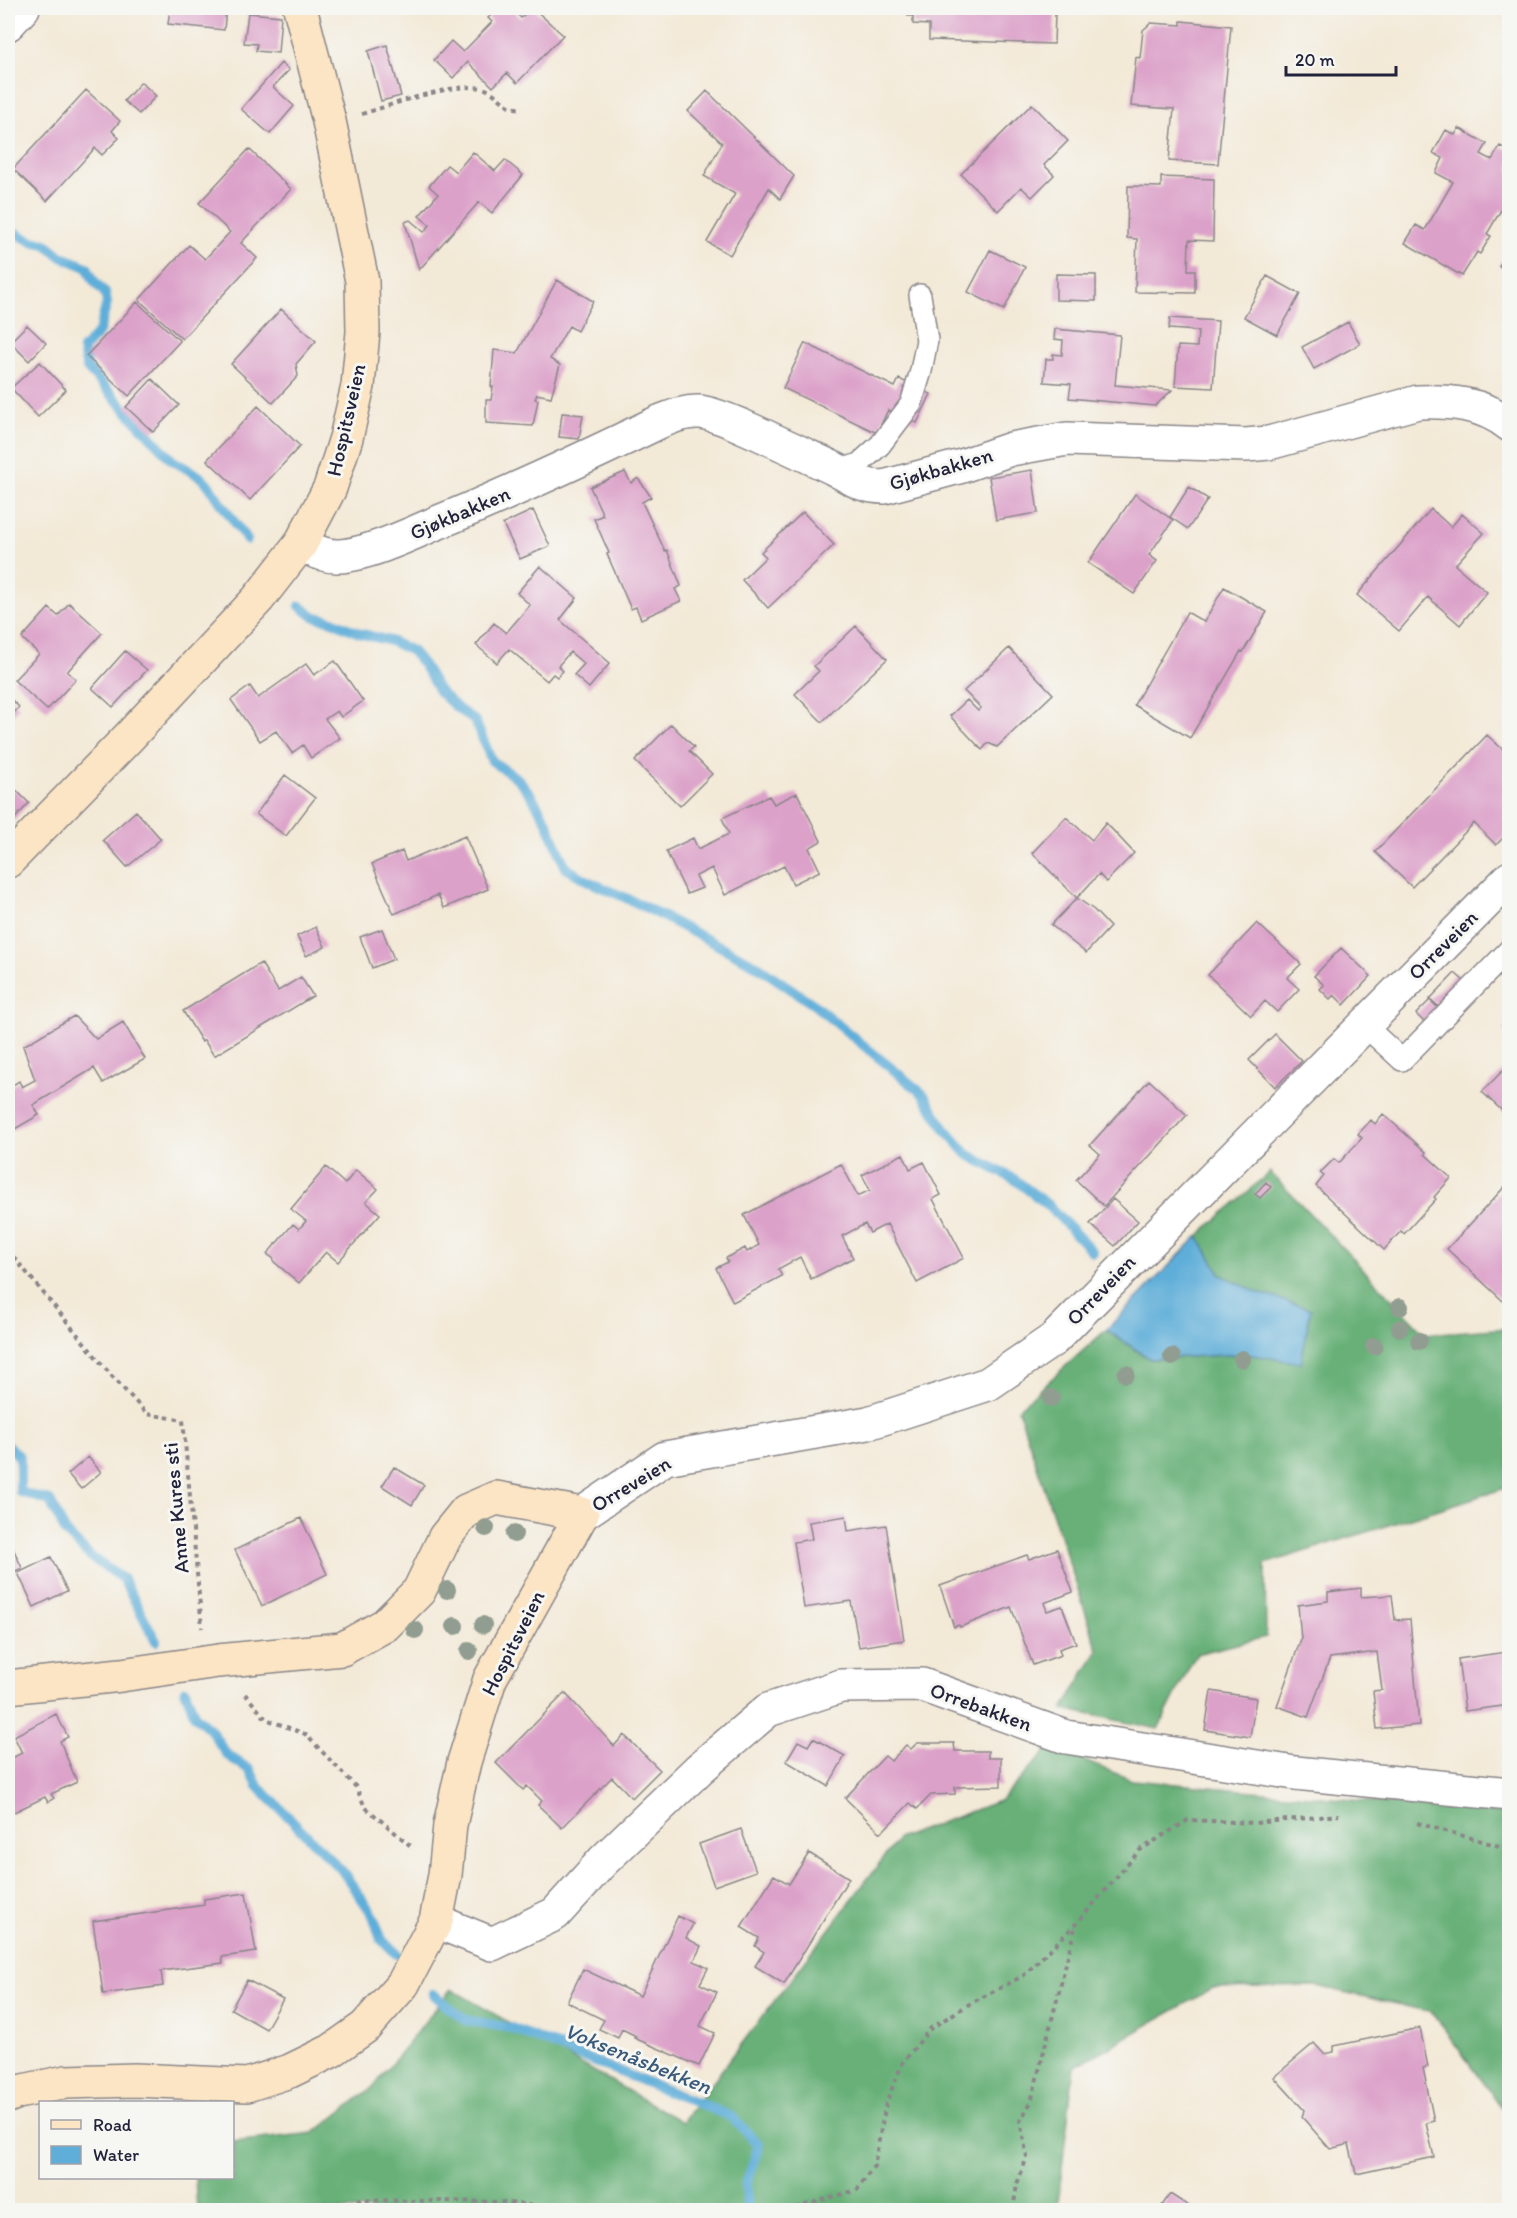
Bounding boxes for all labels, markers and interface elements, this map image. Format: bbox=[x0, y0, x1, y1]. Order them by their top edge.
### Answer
scale bar bbox=[1286, 39, 1396, 77]
text: 20 m bbox=[1295, 49, 1335, 71]
street label: Hospitsveien bbox=[320, 361, 371, 479]
street label: Gjøkbakken bbox=[886, 442, 996, 495]
street label: Gjøkbakken bbox=[406, 480, 514, 545]
street label: Orreveien bbox=[1403, 904, 1483, 985]
street label: Orreveien bbox=[1061, 1249, 1140, 1330]
street label: Anne Kures sti bbox=[157, 1442, 194, 1575]
street label: Orreveien bbox=[586, 1450, 675, 1517]
street label: Hospitsveien bbox=[475, 1586, 550, 1700]
street label: Orrebakken bbox=[927, 1677, 1036, 1737]
water label: Voksenåsbekken bbox=[561, 2017, 715, 2100]
legend bbox=[39, 2101, 234, 2179]
text: Road bbox=[93, 2114, 132, 2136]
text: Water bbox=[93, 2144, 139, 2166]

